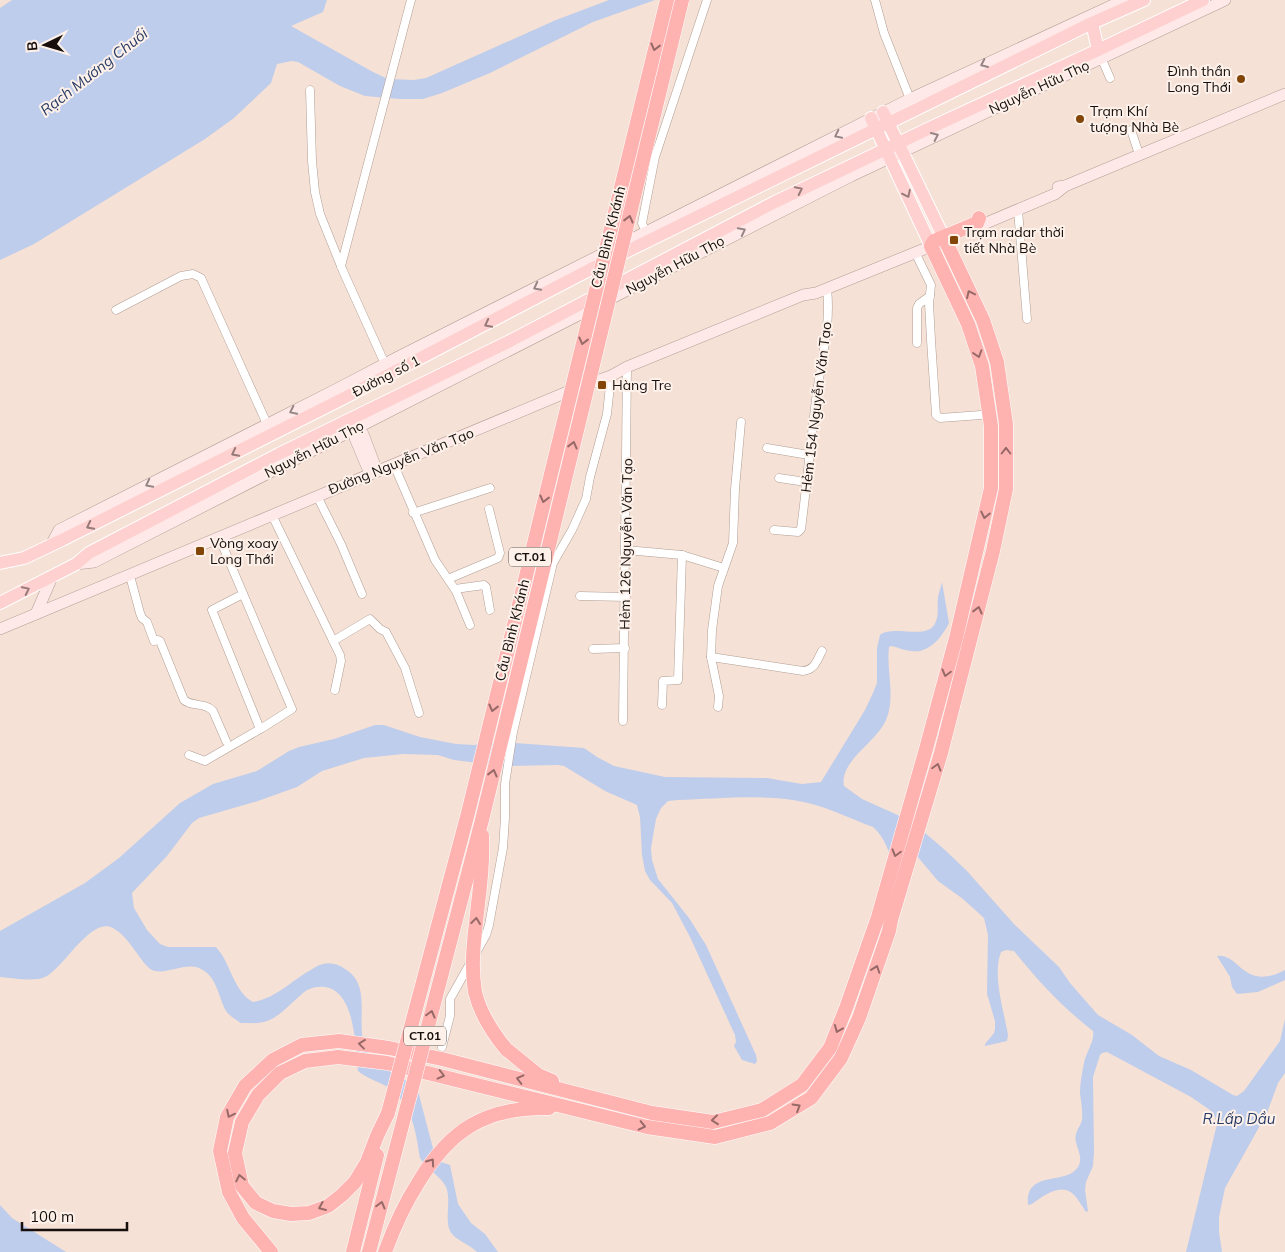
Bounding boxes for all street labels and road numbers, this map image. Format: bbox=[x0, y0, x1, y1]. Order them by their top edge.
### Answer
street label: Nguyễn Hữu Thọ bbox=[986, 56, 1092, 118]
street label: Cầu Bình Khánh bbox=[587, 184, 629, 290]
street label: Nguyễn Hữu Thọ bbox=[623, 231, 727, 299]
street label: Hẻm 154 Nguyễn Văn Tạo bbox=[797, 321, 835, 493]
street label: Đường số 1 bbox=[349, 351, 423, 401]
street label: Nguyễn Hữu Thọ bbox=[261, 416, 367, 482]
street label: Đường Nguyễn Văn Tạo bbox=[326, 424, 476, 498]
street label: Hẻm 126 Nguyễn Văn Tạo bbox=[616, 458, 636, 630]
road number: CT.01 bbox=[509, 548, 551, 566]
street label: Cầu Bình Khánh bbox=[491, 577, 533, 683]
road number: CT.01 bbox=[404, 1026, 446, 1046]

